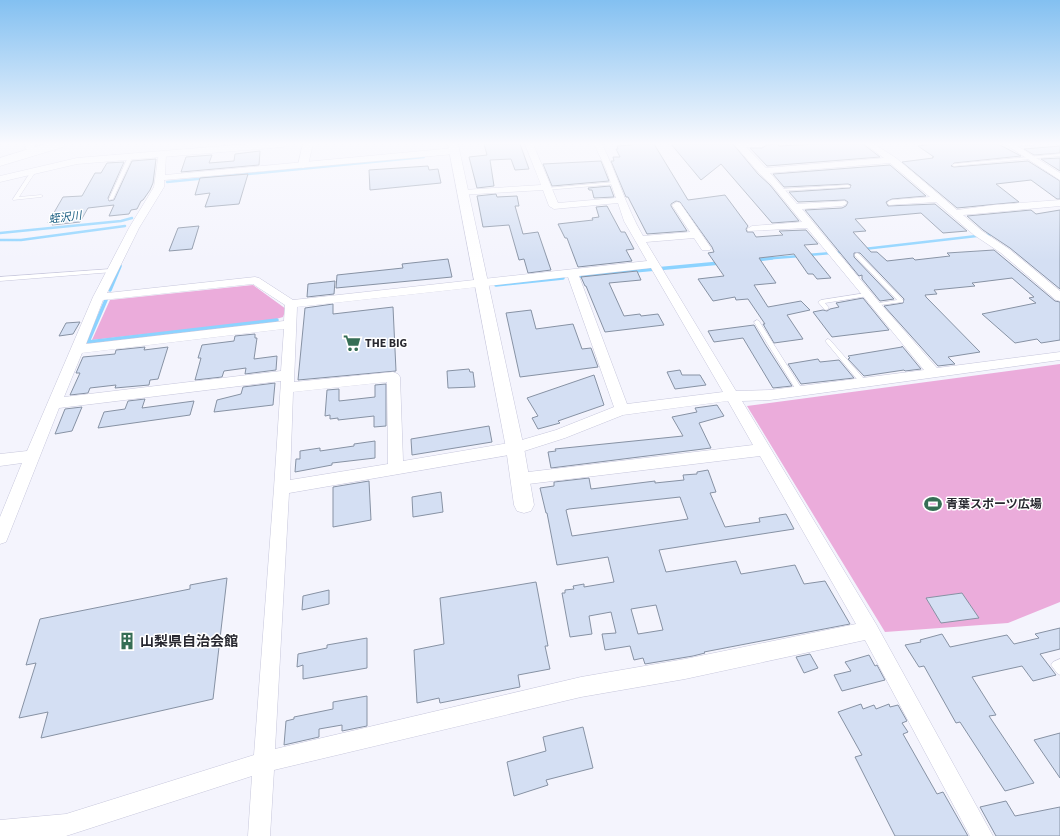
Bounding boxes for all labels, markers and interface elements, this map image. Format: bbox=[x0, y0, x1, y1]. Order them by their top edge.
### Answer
water label: 蛭沢川 bbox=[48, 208, 83, 227]
supermarket icon: THE BIG bbox=[342, 333, 362, 353]
place label: THE BIG bbox=[365, 335, 407, 352]
sports icon: 青葉スポーツ広場 bbox=[923, 494, 943, 514]
place label: 青葉スポーツ広場 bbox=[946, 496, 1042, 513]
building icon: 山梨県自治会館 bbox=[117, 631, 137, 651]
place label: 山梨県自治会館 bbox=[140, 632, 238, 652]

